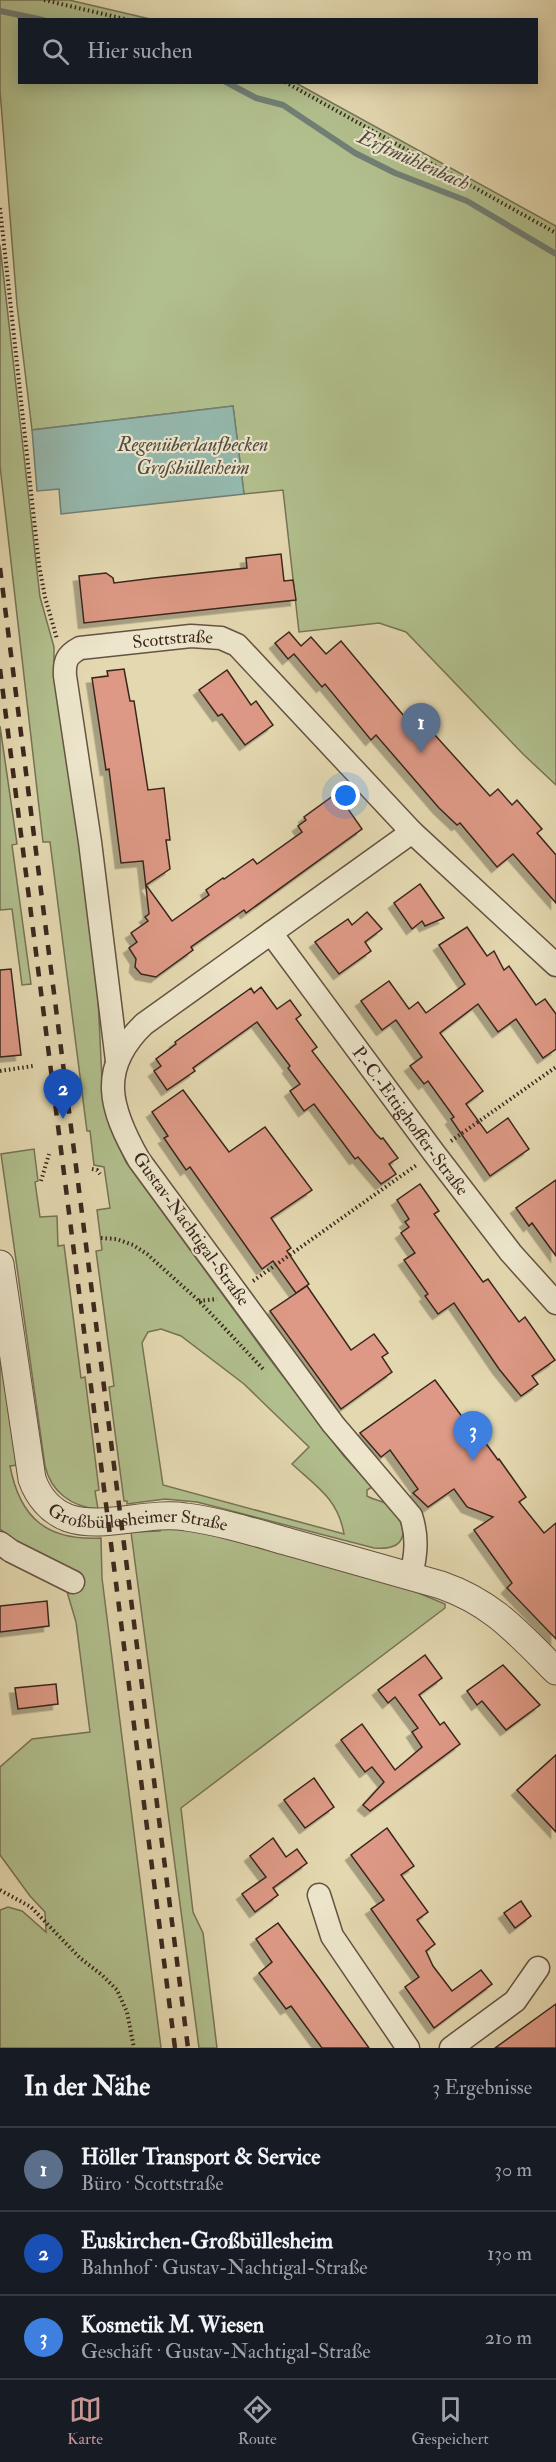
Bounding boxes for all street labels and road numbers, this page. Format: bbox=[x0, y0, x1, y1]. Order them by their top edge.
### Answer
street label: Scottstraße bbox=[131, 624, 214, 654]
street label: P.-C.-Ettighoffer-Straße bbox=[347, 1042, 474, 1200]
street label: Gustav-Nachtigal-Straße bbox=[127, 1147, 255, 1311]
street label: Großbüllesheimer Straße bbox=[43, 1498, 231, 1536]

